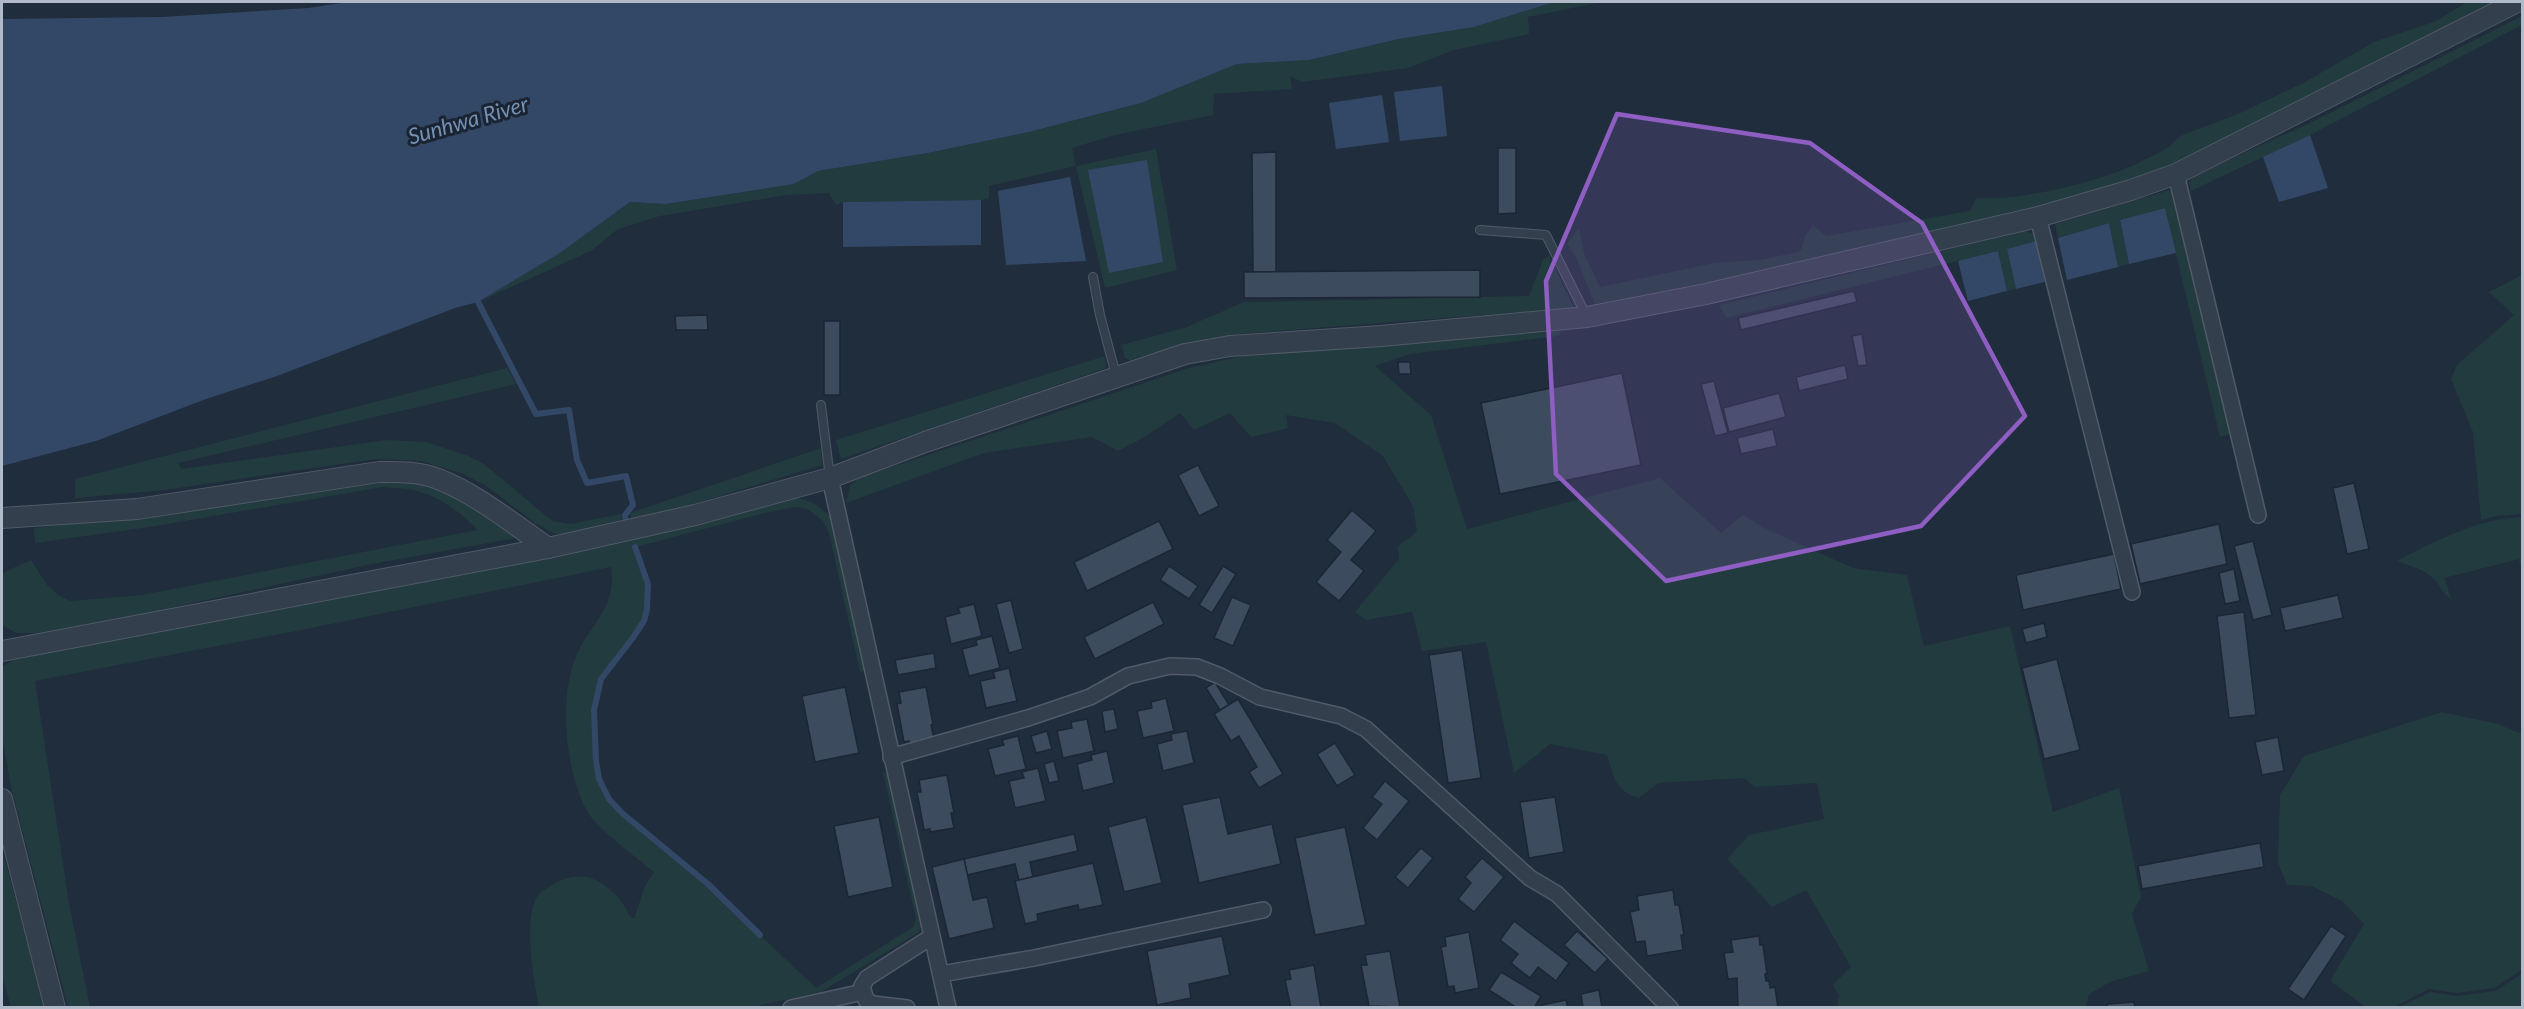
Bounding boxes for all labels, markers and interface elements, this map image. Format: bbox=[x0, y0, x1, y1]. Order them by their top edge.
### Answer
water label: Sunhwa River bbox=[405, 89, 532, 150]

